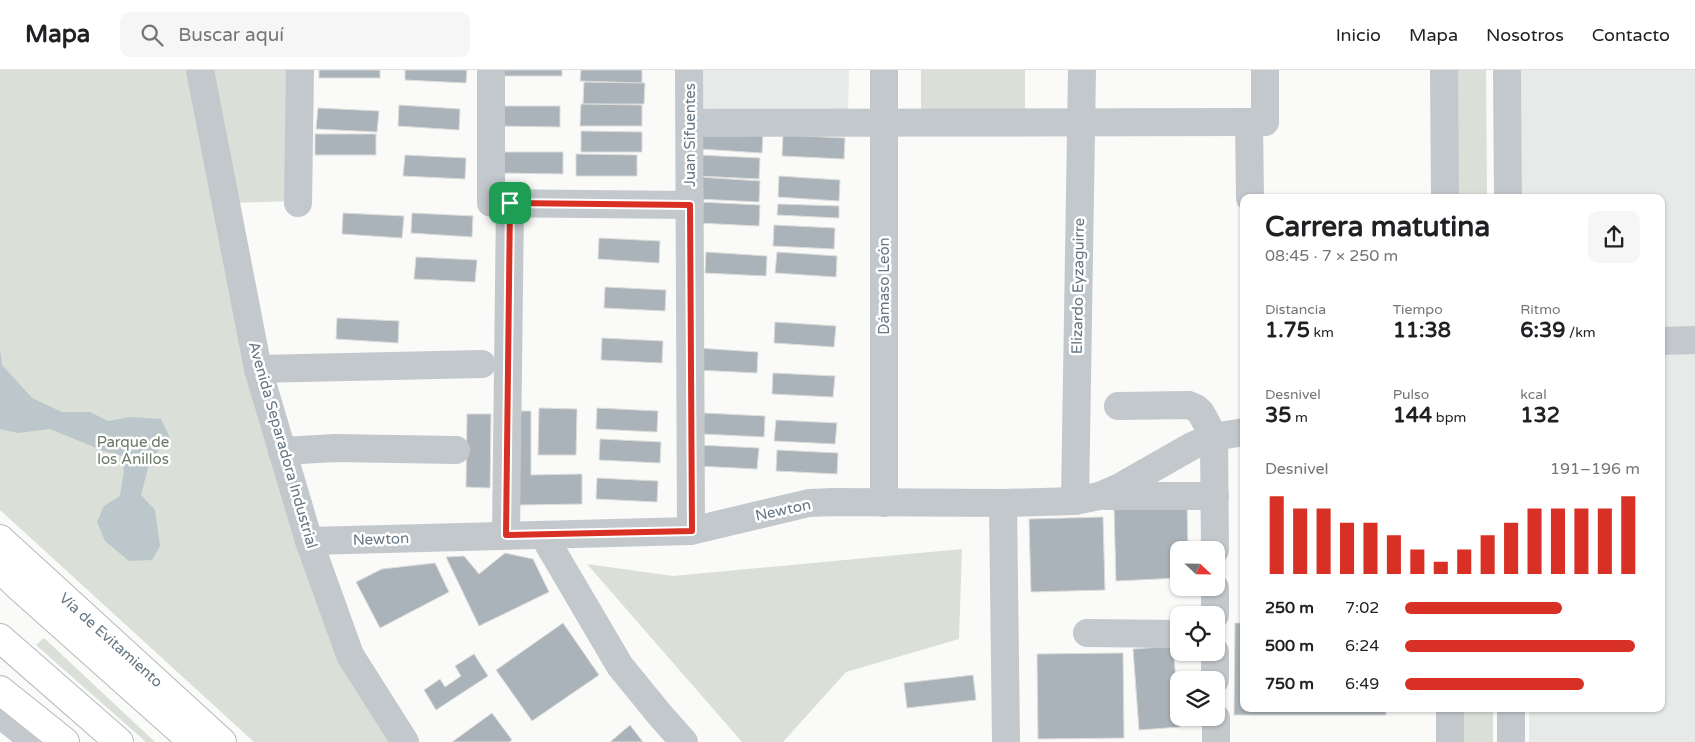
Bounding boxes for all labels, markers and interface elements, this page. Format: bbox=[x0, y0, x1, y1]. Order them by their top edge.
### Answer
search box bbox=[120, 12, 470, 57]
text: Mapa bbox=[25, 20, 90, 49]
icon: search bbox=[138, 21, 166, 49]
text: Buscar aquí bbox=[178, 24, 284, 46]
text: Inicio bbox=[1336, 24, 1381, 46]
text: Mapa bbox=[1409, 24, 1458, 46]
text: Nosotros bbox=[1486, 24, 1564, 46]
text: Contacto bbox=[1592, 24, 1670, 46]
street label: Juan Sifuentes bbox=[681, 83, 699, 187]
pin bbox=[489, 182, 531, 224]
icon: arrive bbox=[496, 189, 524, 217]
text: Carrera matutina bbox=[1265, 210, 1490, 244]
button: share bbox=[1588, 211, 1640, 263]
street label: Elizardo Eyzaguirre bbox=[1068, 218, 1088, 354]
street label: Dámaso León bbox=[875, 237, 893, 335]
text: 08:45 · 7 × 250 m bbox=[1265, 246, 1398, 266]
text: Distancia bbox=[1265, 301, 1326, 318]
text: Tiempo bbox=[1393, 301, 1443, 318]
text: Ritmo bbox=[1520, 301, 1561, 318]
text: 1.75 bbox=[1265, 318, 1310, 343]
text: 11:38 bbox=[1393, 318, 1451, 343]
text: 6:39 bbox=[1520, 318, 1565, 343]
text: km bbox=[1310, 324, 1334, 341]
text: /km bbox=[1565, 324, 1596, 341]
street label: Avenida Separadora Industrial bbox=[245, 339, 321, 551]
text: Desnivel bbox=[1265, 386, 1321, 403]
text: Pulso bbox=[1393, 386, 1429, 403]
text: kcal bbox=[1520, 386, 1547, 403]
text: 35 bbox=[1265, 403, 1291, 428]
text: 144 bbox=[1393, 403, 1432, 428]
text: 132 bbox=[1520, 403, 1560, 428]
text: m bbox=[1291, 409, 1308, 426]
text: bpm bbox=[1432, 409, 1466, 426]
park label: Parque de los Anillos bbox=[97, 433, 169, 468]
text: Desnivel bbox=[1265, 459, 1329, 479]
text: 191–196 m bbox=[1550, 459, 1640, 479]
street label: Newton bbox=[754, 495, 812, 525]
street label: Newton bbox=[353, 529, 409, 549]
north arrow bbox=[1170, 541, 1225, 596]
map controls bbox=[1170, 541, 1225, 726]
street label: Vía de Evitamiento bbox=[56, 589, 166, 691]
text: 250 m bbox=[1265, 598, 1314, 618]
text: 7:02 bbox=[1345, 598, 1379, 618]
button: locate bbox=[1170, 606, 1225, 661]
text: 500 m bbox=[1265, 636, 1314, 656]
text: 6:24 bbox=[1345, 636, 1379, 656]
button: layers bbox=[1170, 671, 1225, 726]
text: 750 m bbox=[1265, 674, 1314, 694]
text: 6:49 bbox=[1345, 674, 1379, 694]

